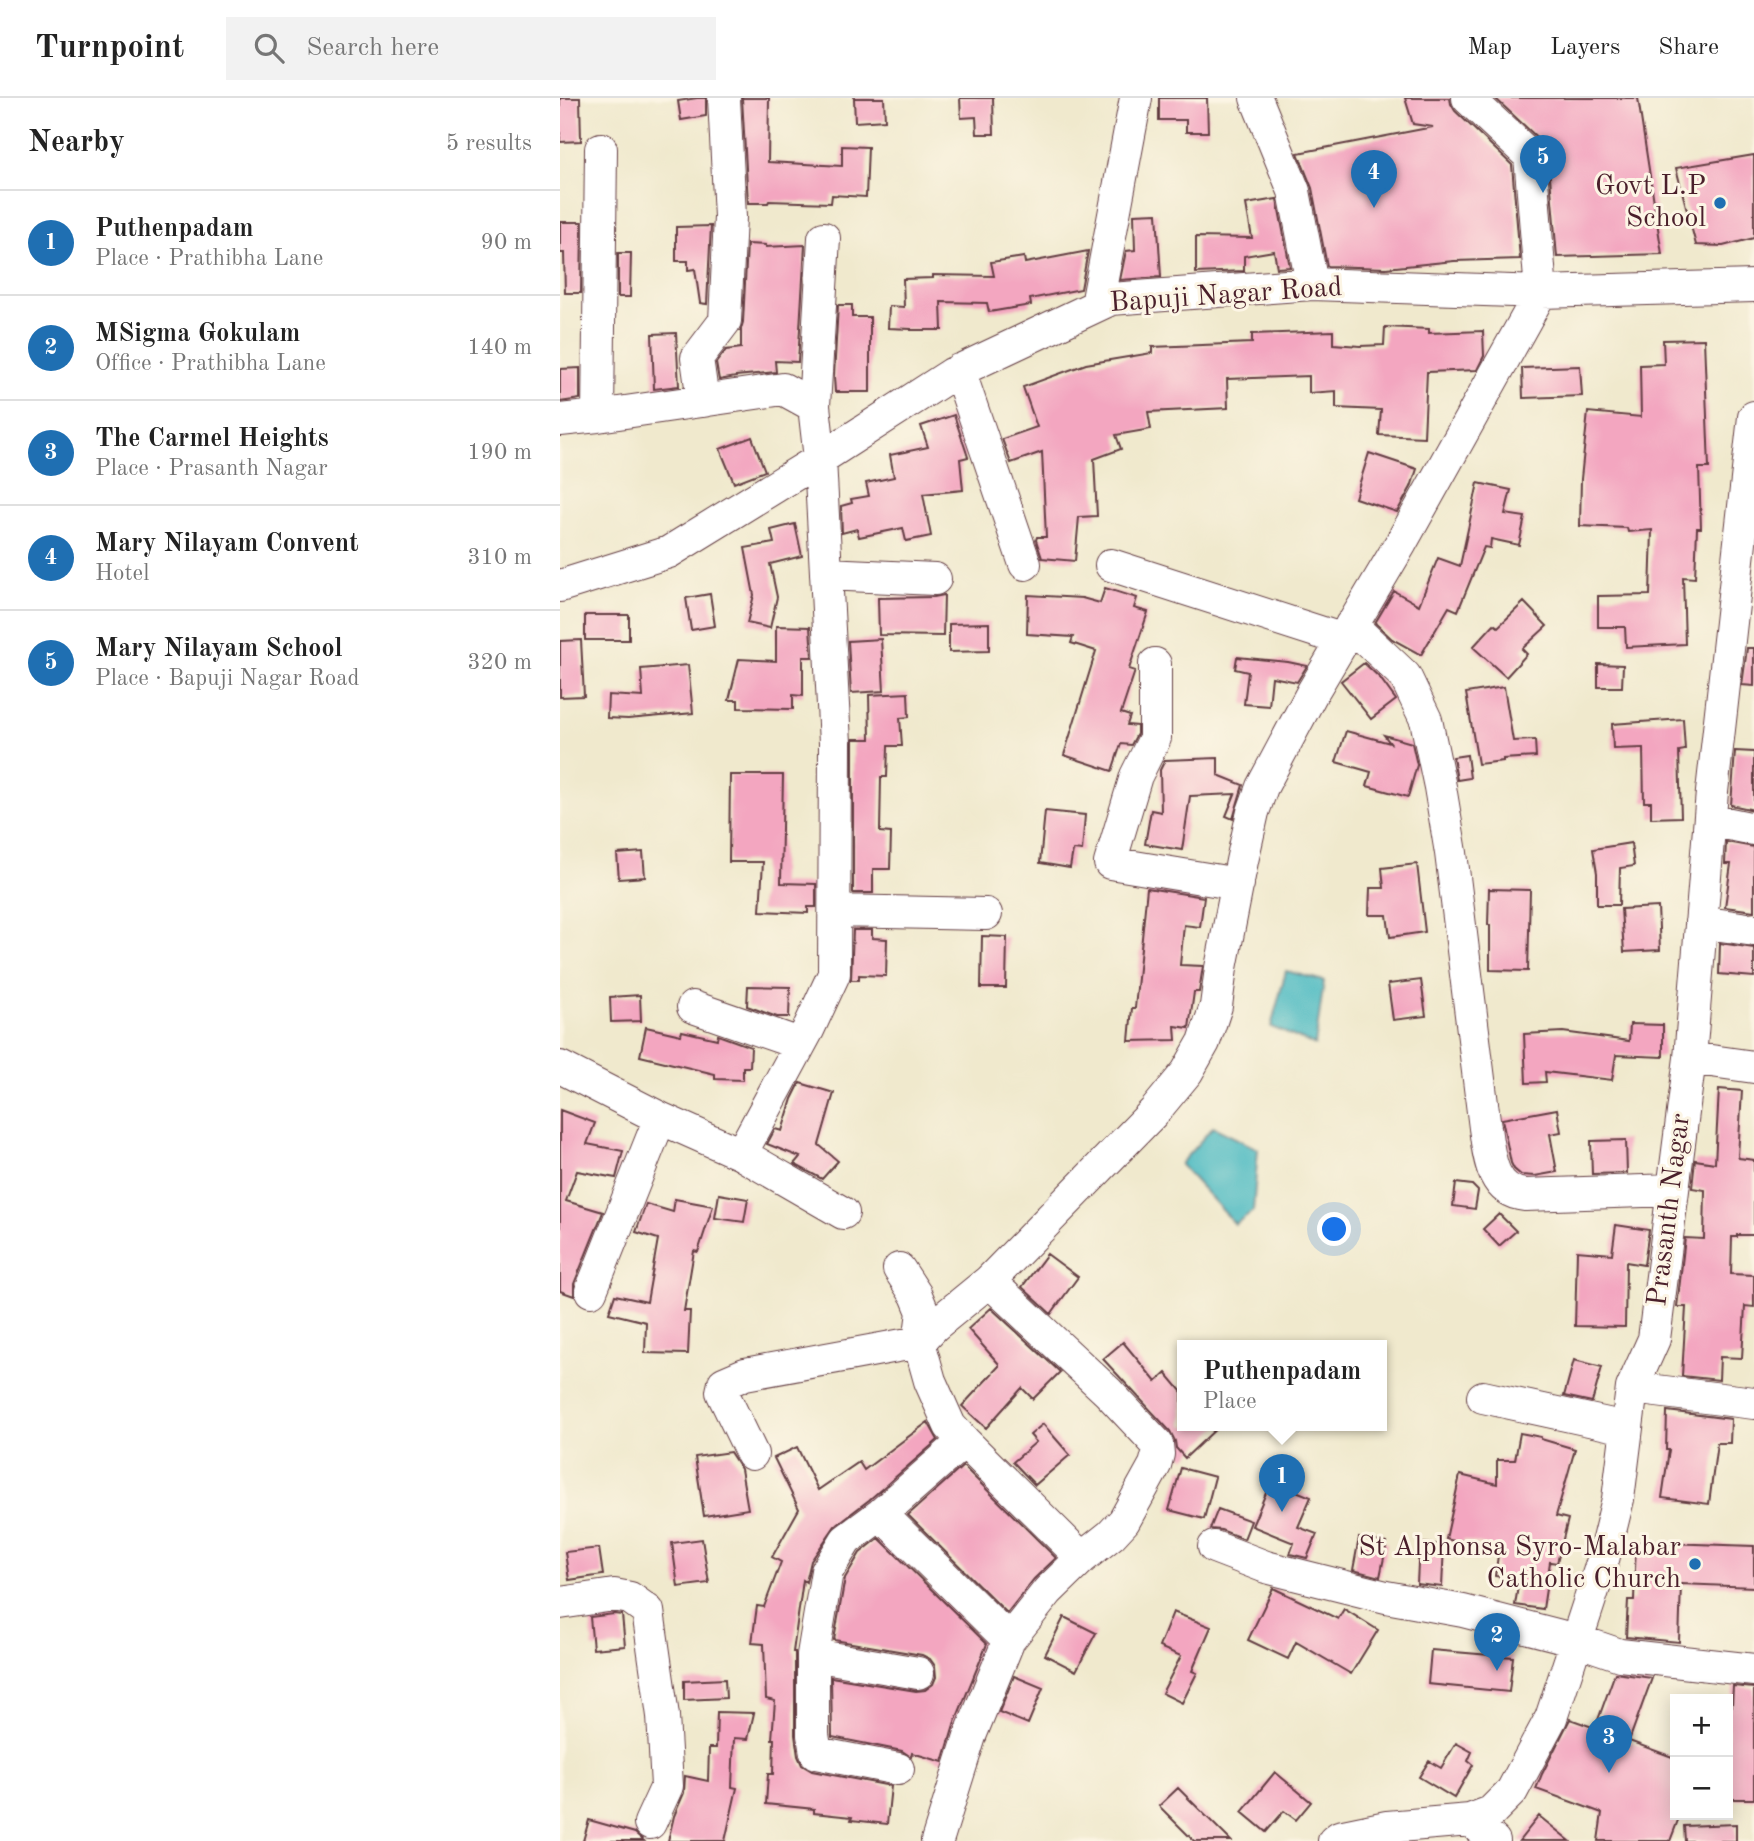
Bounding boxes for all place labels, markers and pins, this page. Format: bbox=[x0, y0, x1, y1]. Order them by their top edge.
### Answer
pin: 5 bbox=[1520, 135, 1566, 193]
pin: 4 bbox=[1351, 150, 1397, 208]
place label: Govt L.P School bbox=[1595, 173, 1706, 233]
marker: Govt L.P School bbox=[1712, 195, 1728, 211]
pin: 1 bbox=[1259, 1454, 1305, 1512]
place label: St Alphonsa Syro-Malabar Catholic Church bbox=[1358, 1534, 1681, 1594]
marker: St Alphonsa Syro-Malabar Catholic Church bbox=[1687, 1556, 1703, 1572]
pin: 2 bbox=[1474, 1613, 1520, 1671]
pin: 3 bbox=[1586, 1715, 1632, 1773]

